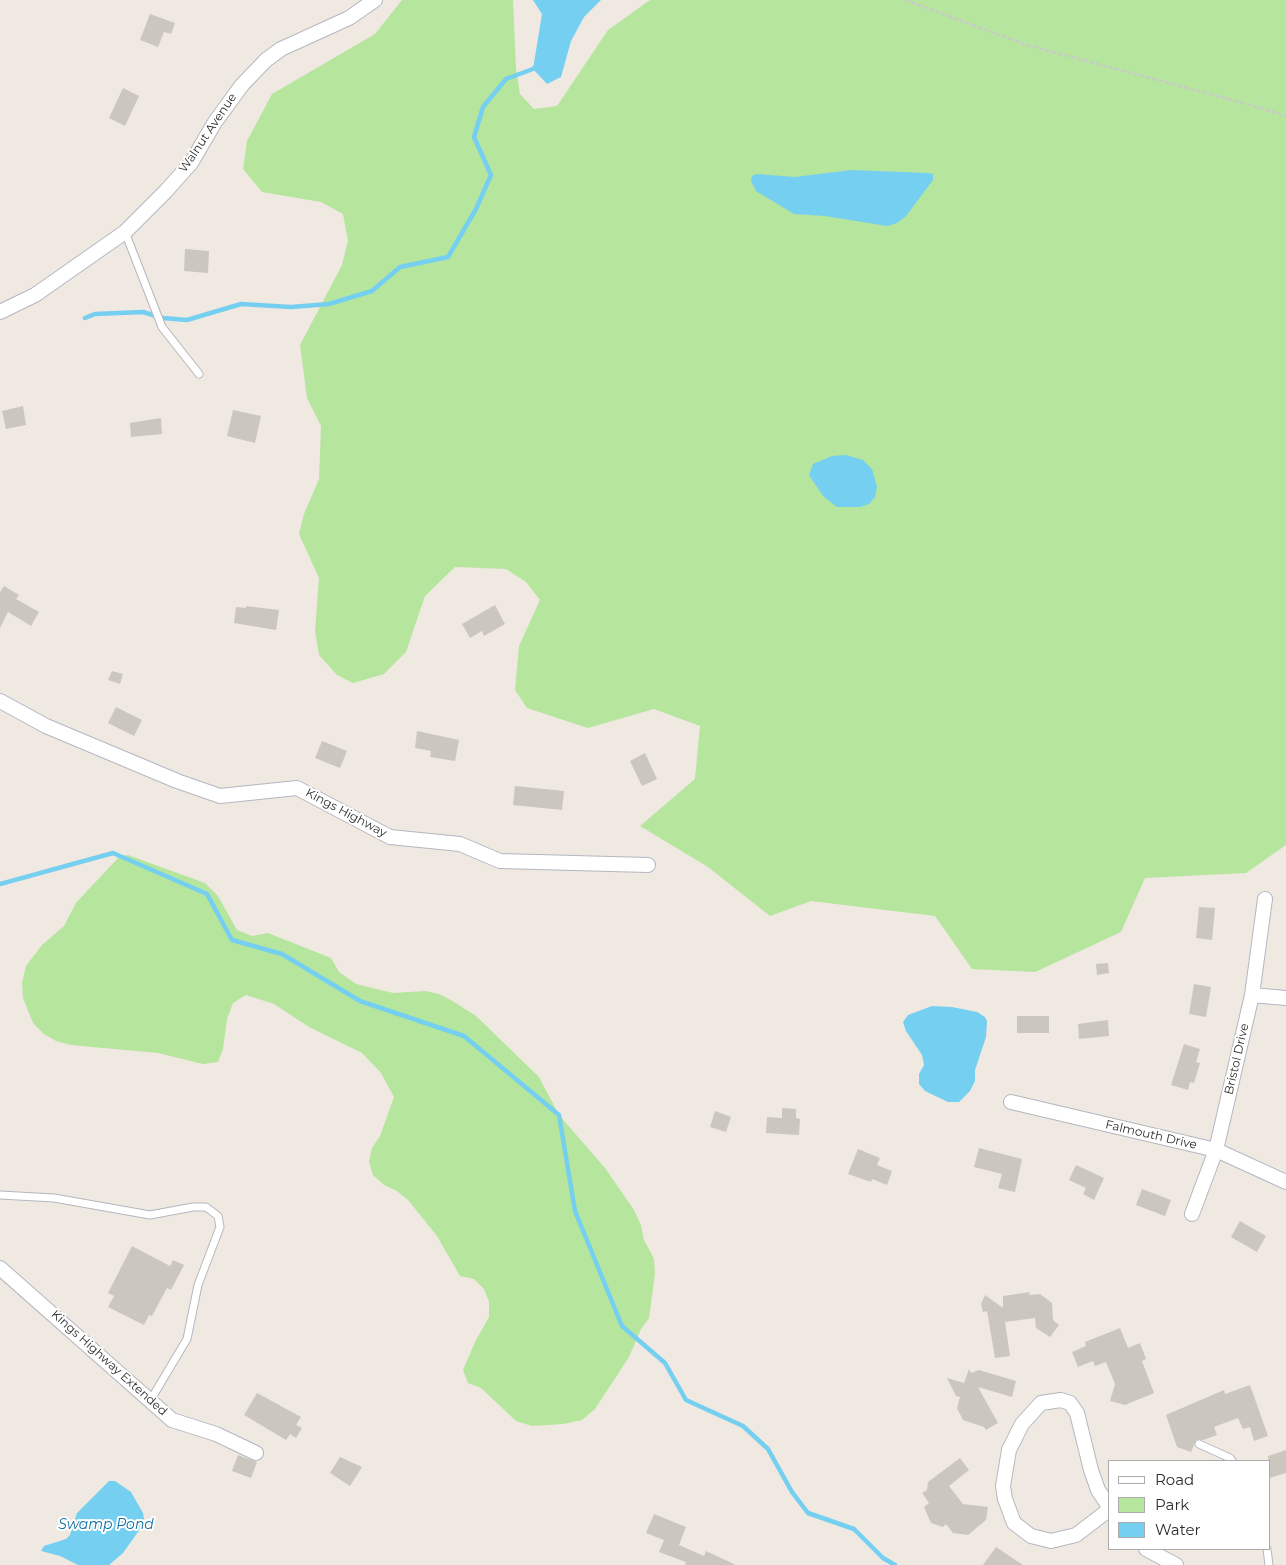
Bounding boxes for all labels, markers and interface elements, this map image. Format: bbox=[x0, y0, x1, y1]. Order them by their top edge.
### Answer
street label: Walnut Avenue bbox=[176, 91, 240, 175]
street label: Kings Highway bbox=[303, 786, 389, 840]
street label: Bristol Drive bbox=[1222, 1022, 1252, 1096]
street label: Falmouth Drive bbox=[1104, 1117, 1198, 1153]
street label: Kings Highway Extended bbox=[48, 1307, 170, 1419]
legend bbox=[1108, 1460, 1271, 1550]
text: Road bbox=[1155, 1470, 1194, 1489]
text: Park bbox=[1155, 1495, 1189, 1514]
water label: Swamp Pond bbox=[58, 1517, 154, 1533]
text: Water bbox=[1155, 1520, 1201, 1539]

